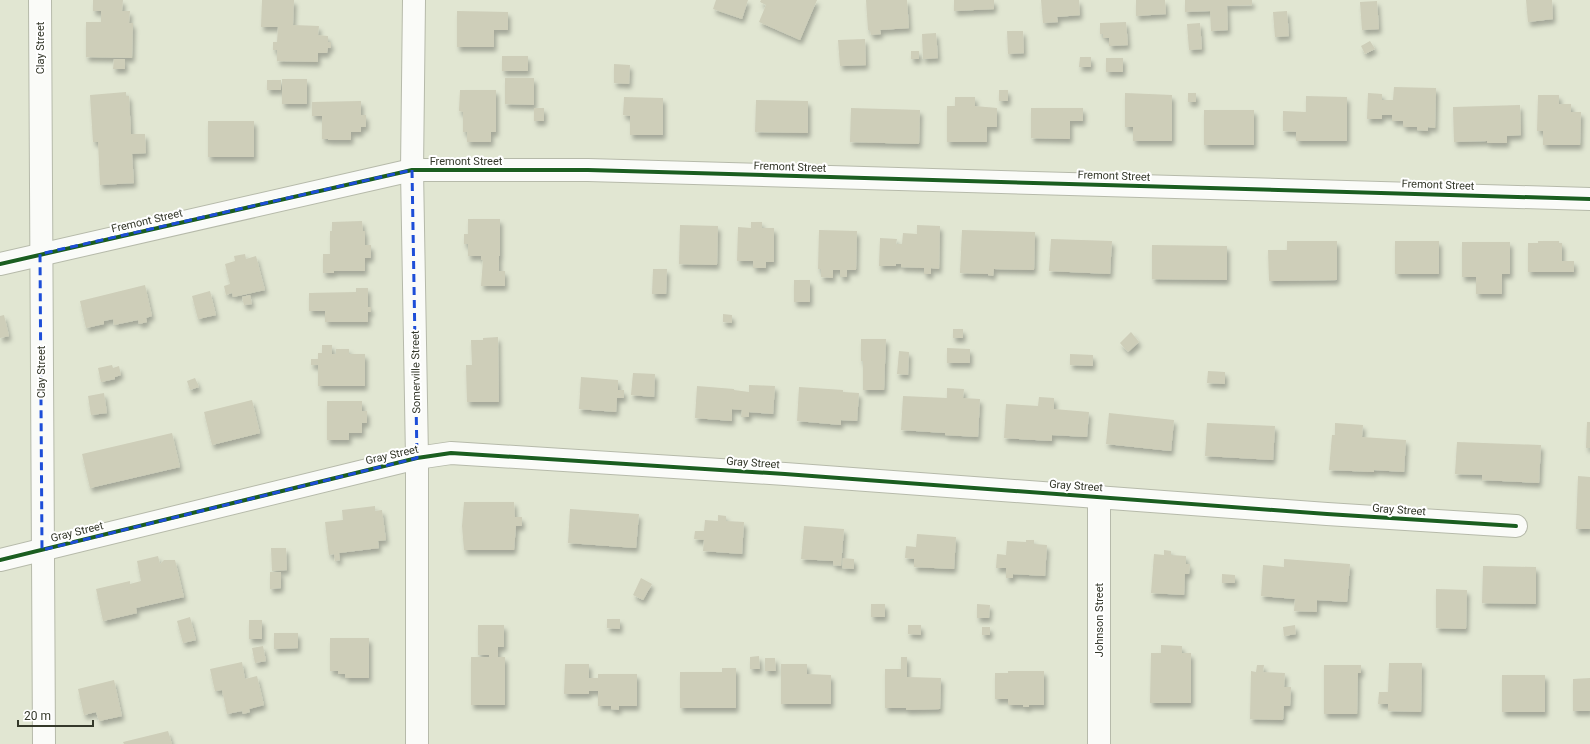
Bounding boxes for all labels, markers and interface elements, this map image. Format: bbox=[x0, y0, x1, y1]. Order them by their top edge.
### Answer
street label: Clay Street bbox=[34, 21, 47, 74]
street label: Fremont Street bbox=[430, 155, 503, 168]
street label: Fremont Street bbox=[753, 159, 827, 175]
street label: Fremont Street bbox=[1077, 168, 1151, 184]
street label: Fremont Street bbox=[1401, 177, 1475, 193]
street label: Fremont Street bbox=[110, 206, 184, 236]
street label: Somerville Street bbox=[409, 330, 423, 414]
street label: Clay Street bbox=[35, 345, 48, 398]
street label: Gray Street bbox=[364, 443, 420, 467]
street label: Gray Street bbox=[726, 455, 781, 471]
street label: Gray Street bbox=[1049, 478, 1104, 494]
street label: Gray Street bbox=[1372, 502, 1427, 518]
street label: Gray Street bbox=[49, 519, 105, 545]
street label: Johnson Street bbox=[1093, 582, 1106, 657]
scale bar bbox=[18, 702, 93, 728]
text: 20 m bbox=[24, 709, 51, 723]

